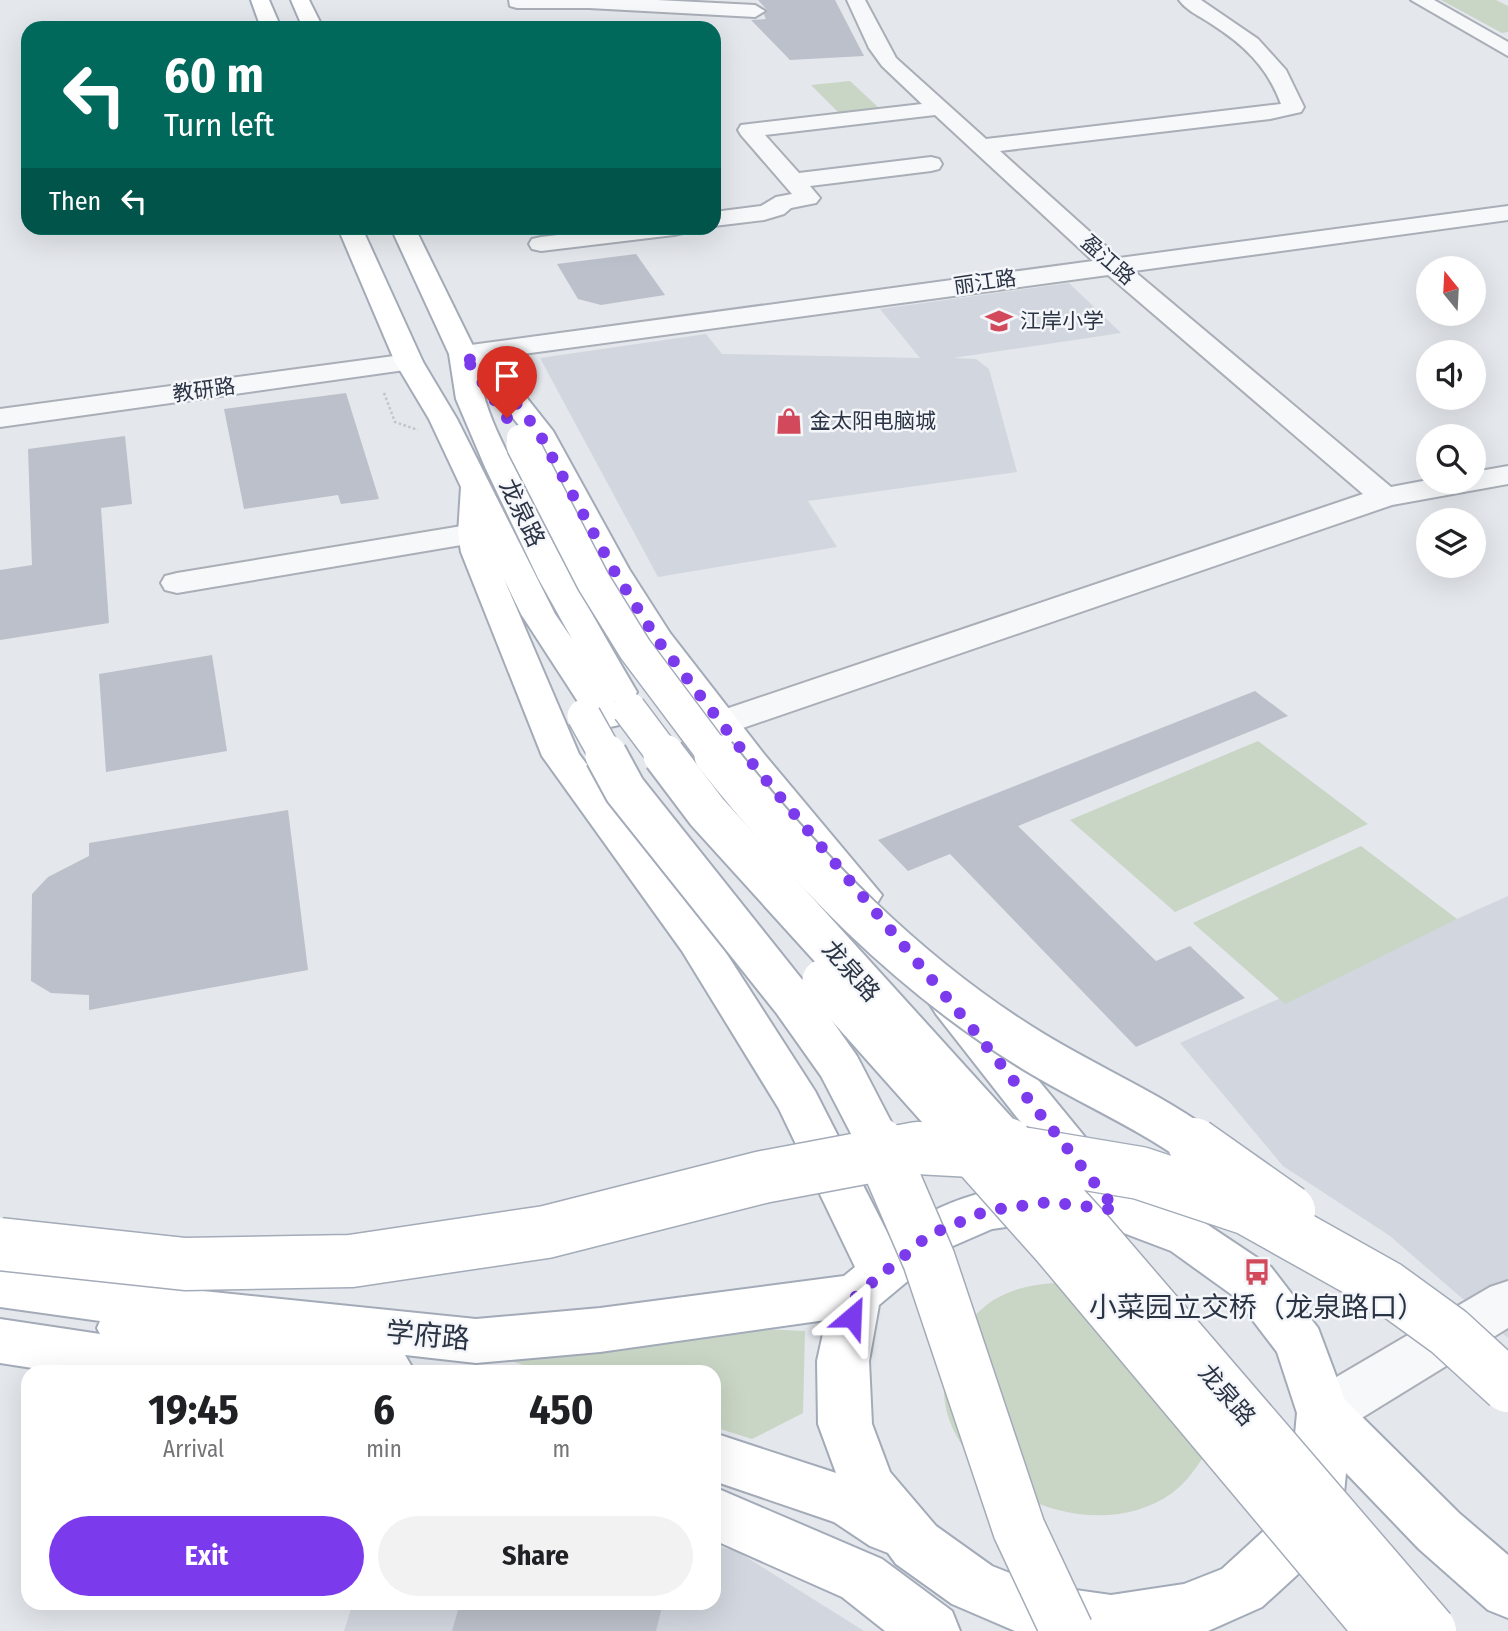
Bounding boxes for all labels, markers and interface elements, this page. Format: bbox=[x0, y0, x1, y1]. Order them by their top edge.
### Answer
text: 60 m bbox=[164, 46, 264, 105]
icon: left bbox=[49, 49, 140, 140]
text: Turn left bbox=[164, 106, 274, 144]
icon: left bbox=[115, 182, 153, 220]
text: Then bbox=[49, 186, 101, 217]
street label: 盈江路 bbox=[1076, 230, 1140, 290]
north arrow bbox=[1416, 256, 1486, 326]
map controls bbox=[1416, 256, 1486, 578]
street label: 丽江路 bbox=[952, 265, 1018, 299]
school or university icon: 江岸小学 bbox=[984, 306, 1014, 336]
place label: 江岸小学 bbox=[1020, 308, 1104, 334]
button: sound bbox=[1416, 340, 1486, 410]
pin bbox=[477, 346, 537, 418]
icon: arrive bbox=[488, 357, 526, 395]
street label: 教研路 bbox=[171, 373, 237, 407]
shop icon: 金太阳电脑城 bbox=[774, 406, 804, 436]
place label: 金太阳电脑城 bbox=[810, 408, 936, 434]
button: search bbox=[1416, 424, 1486, 494]
street label: 龙泉路 bbox=[494, 475, 550, 551]
button: layers bbox=[1416, 508, 1486, 578]
street label: 龙泉路 bbox=[817, 935, 885, 1007]
bus stop icon: 小菜园立交桥（龙泉路口） bbox=[1242, 1257, 1272, 1287]
position arrow bbox=[815, 1280, 889, 1354]
place label: 小菜园立交桥（龙泉路口） bbox=[1089, 1291, 1425, 1324]
street label: 学府路 bbox=[385, 1315, 471, 1356]
street label: 龙泉路 bbox=[1193, 1359, 1261, 1431]
text: 19:45 bbox=[148, 1385, 239, 1435]
text: 6 bbox=[373, 1385, 395, 1435]
text: 450 bbox=[529, 1385, 594, 1435]
text: Arrival bbox=[163, 1435, 224, 1463]
text: min bbox=[366, 1435, 402, 1463]
text: m bbox=[553, 1435, 570, 1463]
button: Exit bbox=[49, 1516, 364, 1596]
button: Share bbox=[378, 1516, 693, 1596]

